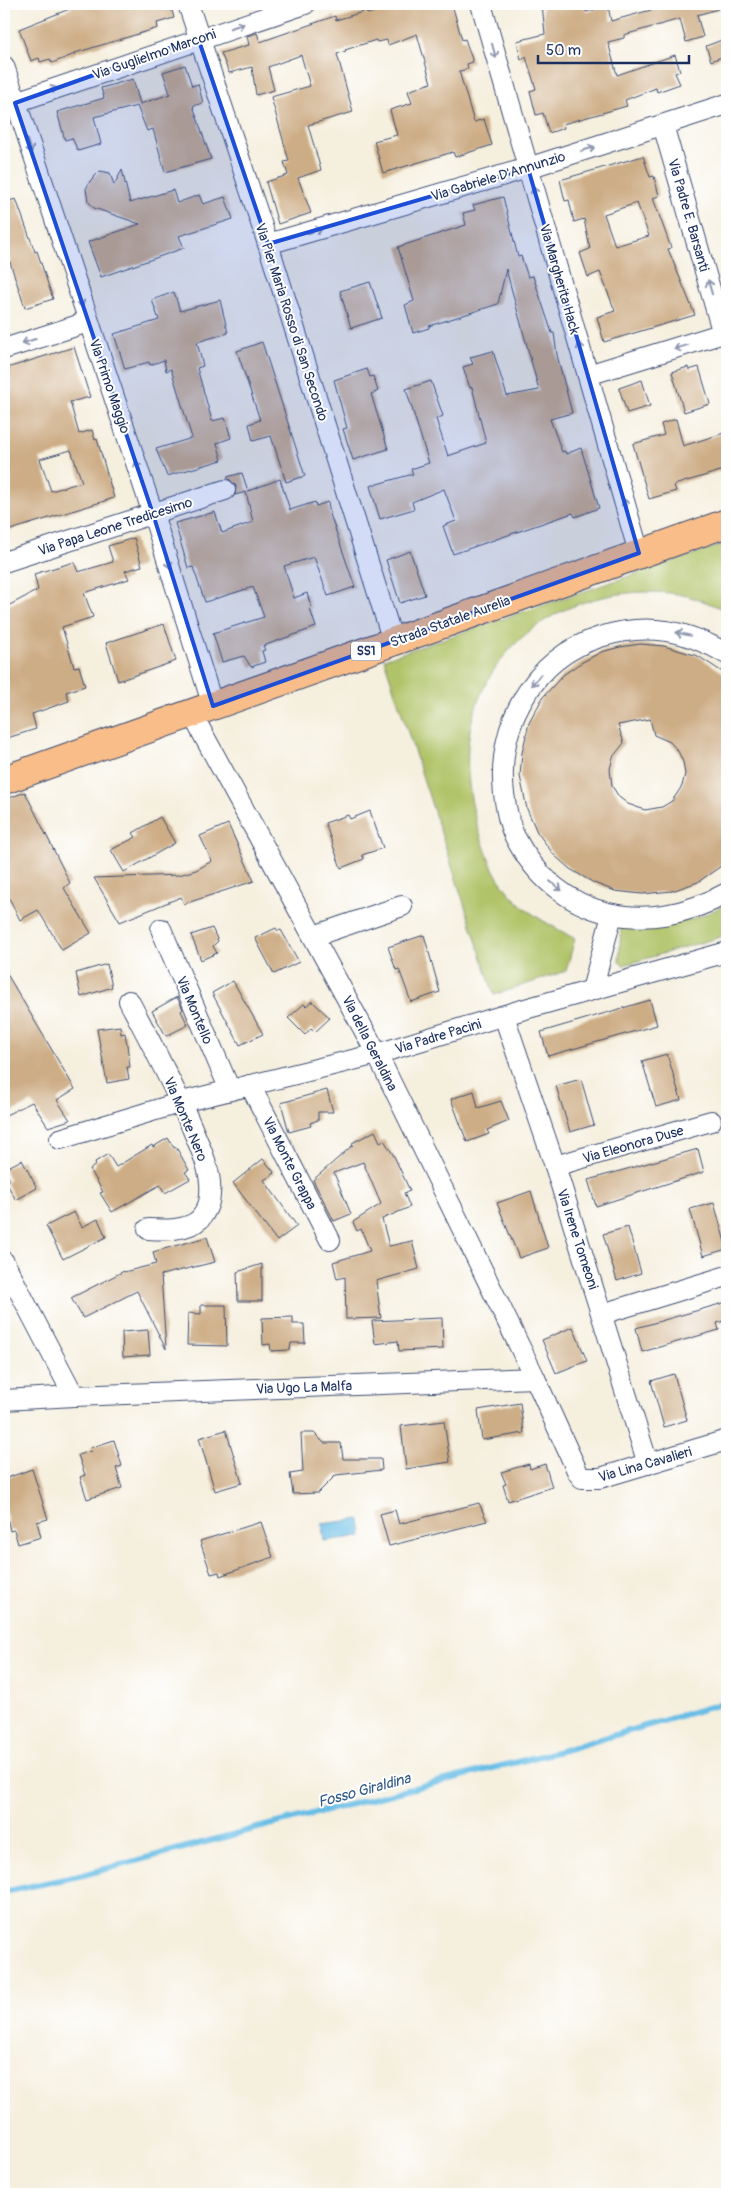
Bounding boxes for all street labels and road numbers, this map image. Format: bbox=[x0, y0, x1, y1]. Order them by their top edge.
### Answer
street label: Via Guglielmo Marconi bbox=[90, 25, 219, 84]
street label: Via Gabriele D'Annunzio bbox=[429, 148, 568, 205]
street label: Via Padre E. Barsanti bbox=[664, 157, 713, 274]
street label: Via Pier Maria Rosso di San Secondo bbox=[251, 221, 332, 424]
street label: Via Margherita Hack bbox=[536, 222, 583, 336]
street label: Via Primo Maggio bbox=[85, 337, 134, 436]
street label: Via Papa Leone Tredicesimo bbox=[36, 493, 195, 559]
street label: Strada Statale Aurelia bbox=[388, 592, 513, 651]
road number: SS1 bbox=[351, 641, 381, 660]
street label: Via Montello bbox=[173, 974, 217, 1047]
street label: Via della Geraldina bbox=[338, 992, 401, 1094]
street label: Via Padre Pacini bbox=[393, 1015, 484, 1058]
street label: Via Monte Nero bbox=[160, 1075, 211, 1164]
street label: Via Monte Grappa bbox=[259, 1114, 320, 1212]
street label: Via Eleonora Duse bbox=[581, 1122, 686, 1167]
street label: Via Irene Tomeoni bbox=[553, 1187, 602, 1292]
street label: Via Ugo La Malfa bbox=[256, 1377, 352, 1398]
street label: Via Lina Cavalieri bbox=[596, 1443, 694, 1486]

